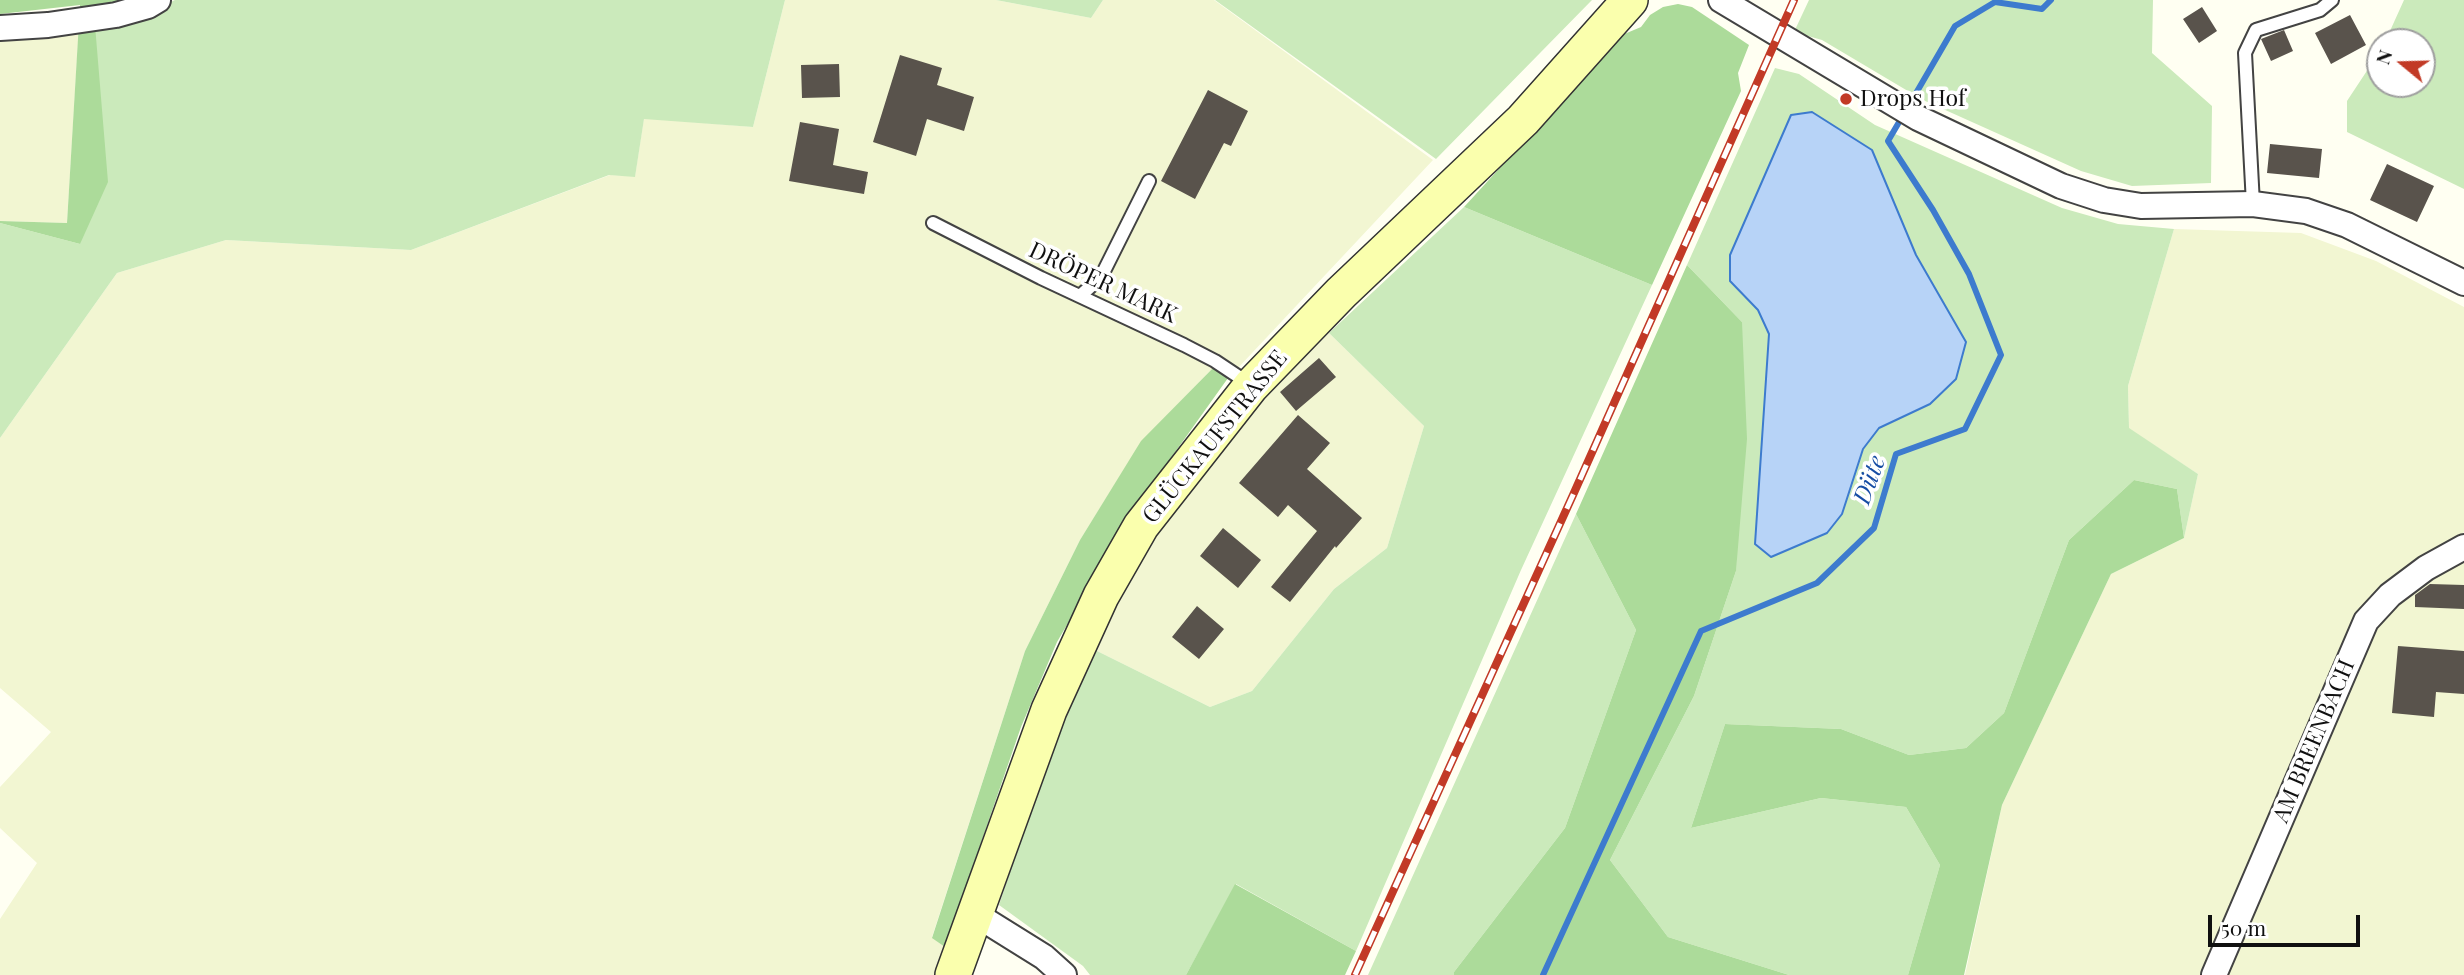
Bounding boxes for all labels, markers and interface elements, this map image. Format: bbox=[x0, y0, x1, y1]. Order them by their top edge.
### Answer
north arrow bbox=[2366, 28, 2436, 98]
text: N bbox=[2369, 46, 2398, 68]
place label: Drops Hof bbox=[1860, 85, 1966, 113]
marker: Drops Hof bbox=[1838, 91, 1854, 107]
street label: DRÖPER MARK bbox=[1025, 237, 1181, 329]
street label: GLÜCKAUFSTRASSE bbox=[1137, 345, 1293, 529]
water label: Düte bbox=[1848, 452, 1892, 508]
street label: AM BREENBACH bbox=[2267, 655, 2361, 827]
scale bar bbox=[2212, 902, 2364, 946]
text: 50 m bbox=[2221, 913, 2266, 941]

